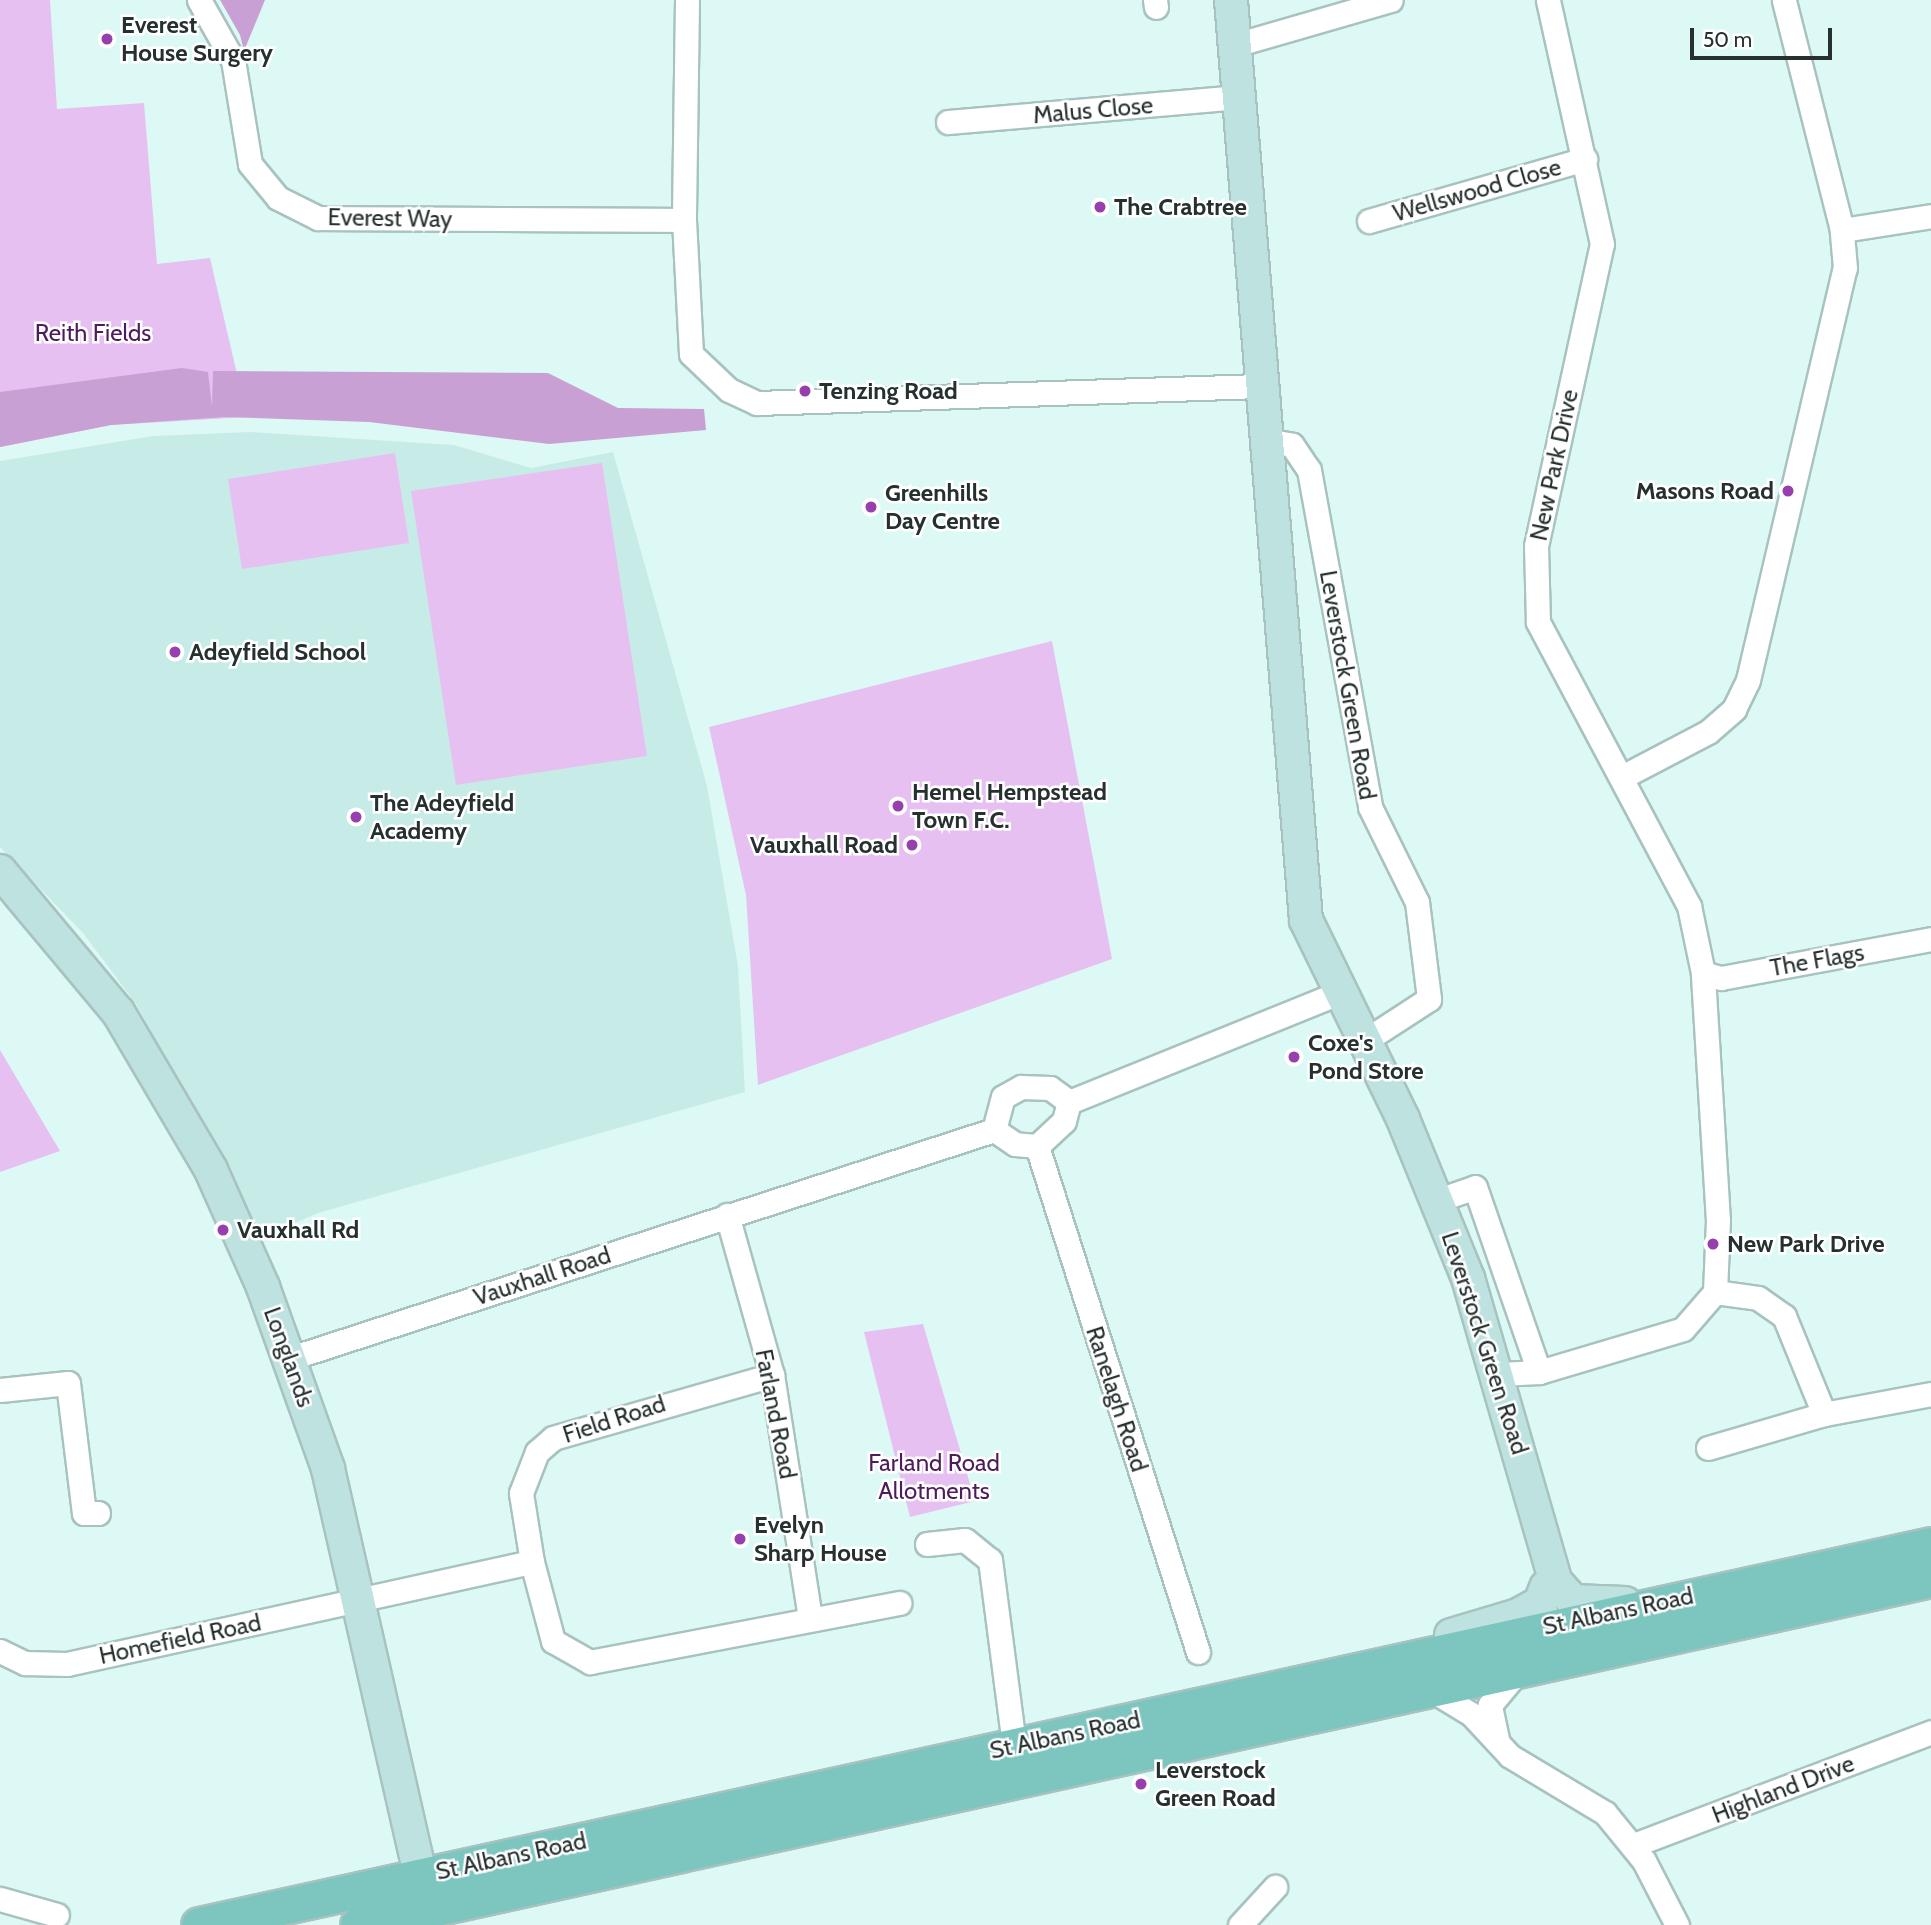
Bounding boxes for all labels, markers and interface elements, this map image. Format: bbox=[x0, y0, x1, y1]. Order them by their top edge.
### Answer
place label: Everest House Surgery bbox=[121, 11, 273, 67]
scale bar bbox=[1693, 14, 1835, 58]
text: 50 m bbox=[1703, 27, 1752, 52]
marker: Everest House Surgery bbox=[99, 31, 115, 47]
street label: Malus Close bbox=[1032, 90, 1154, 130]
street label: Wellswood Close bbox=[1390, 152, 1564, 228]
place label: The Crabtree bbox=[1114, 193, 1247, 221]
marker: The Crabtree bbox=[1092, 199, 1108, 215]
street label: Everest Way bbox=[327, 203, 453, 233]
park label: Reith Fields bbox=[35, 319, 151, 347]
place label: Tenzing Road bbox=[819, 377, 958, 405]
marker: Tenzing Road bbox=[797, 383, 813, 399]
street label: New Park Drive bbox=[1524, 387, 1584, 543]
place label: Masons Road bbox=[1636, 477, 1774, 505]
place label: Greenhills Day Centre bbox=[885, 479, 1000, 535]
marker: Masons Road bbox=[1780, 483, 1796, 499]
marker: Greenhills Day Centre bbox=[863, 499, 879, 515]
street label: Leverstock Green Road bbox=[1314, 568, 1382, 802]
place label: Adeyfield School bbox=[189, 638, 366, 666]
marker: Adeyfield School bbox=[167, 644, 183, 660]
place label: Hemel Hempstead Town F.C. bbox=[912, 778, 1107, 834]
place label: The Adeyfield Academy bbox=[370, 789, 514, 845]
marker: Hemel Hempstead Town F.C. bbox=[890, 798, 906, 814]
marker: The Adeyfield Academy bbox=[348, 809, 364, 825]
place label: Vauxhall Road bbox=[750, 831, 898, 859]
marker: Vauxhall Road bbox=[904, 837, 920, 853]
street label: The Flags bbox=[1768, 938, 1866, 982]
place label: Coxe's Pond Store bbox=[1308, 1029, 1424, 1085]
marker: Coxe's Pond Store bbox=[1286, 1049, 1302, 1065]
place label: Vauxhall Rd bbox=[237, 1216, 359, 1244]
marker: Vauxhall Rd bbox=[215, 1222, 231, 1238]
street label: Leverstock Green Road bbox=[1435, 1228, 1535, 1458]
place label: New Park Drive bbox=[1727, 1230, 1885, 1258]
marker: New Park Drive bbox=[1705, 1236, 1721, 1252]
street label: Vauxhall Road bbox=[470, 1240, 614, 1312]
street label: Longlands bbox=[258, 1303, 320, 1411]
street label: Ranelagh Road bbox=[1080, 1323, 1154, 1475]
street label: Farland Road bbox=[749, 1347, 803, 1481]
street label: Field Road bbox=[559, 1389, 669, 1449]
park label: Farland Road Allotments bbox=[868, 1449, 1000, 1505]
place label: Evelyn Sharp House bbox=[754, 1511, 887, 1567]
marker: Evelyn Sharp House bbox=[732, 1531, 748, 1547]
street label: St Albans Road bbox=[1540, 1581, 1696, 1641]
street label: Homefield Road bbox=[96, 1608, 264, 1670]
street label: St Albans Road bbox=[987, 1705, 1143, 1765]
street label: Highland Drive bbox=[1708, 1749, 1858, 1829]
place label: Leverstock Green Road bbox=[1155, 1756, 1276, 1812]
marker: Leverstock Green Road bbox=[1133, 1776, 1149, 1792]
street label: St Albans Road bbox=[433, 1826, 589, 1886]

